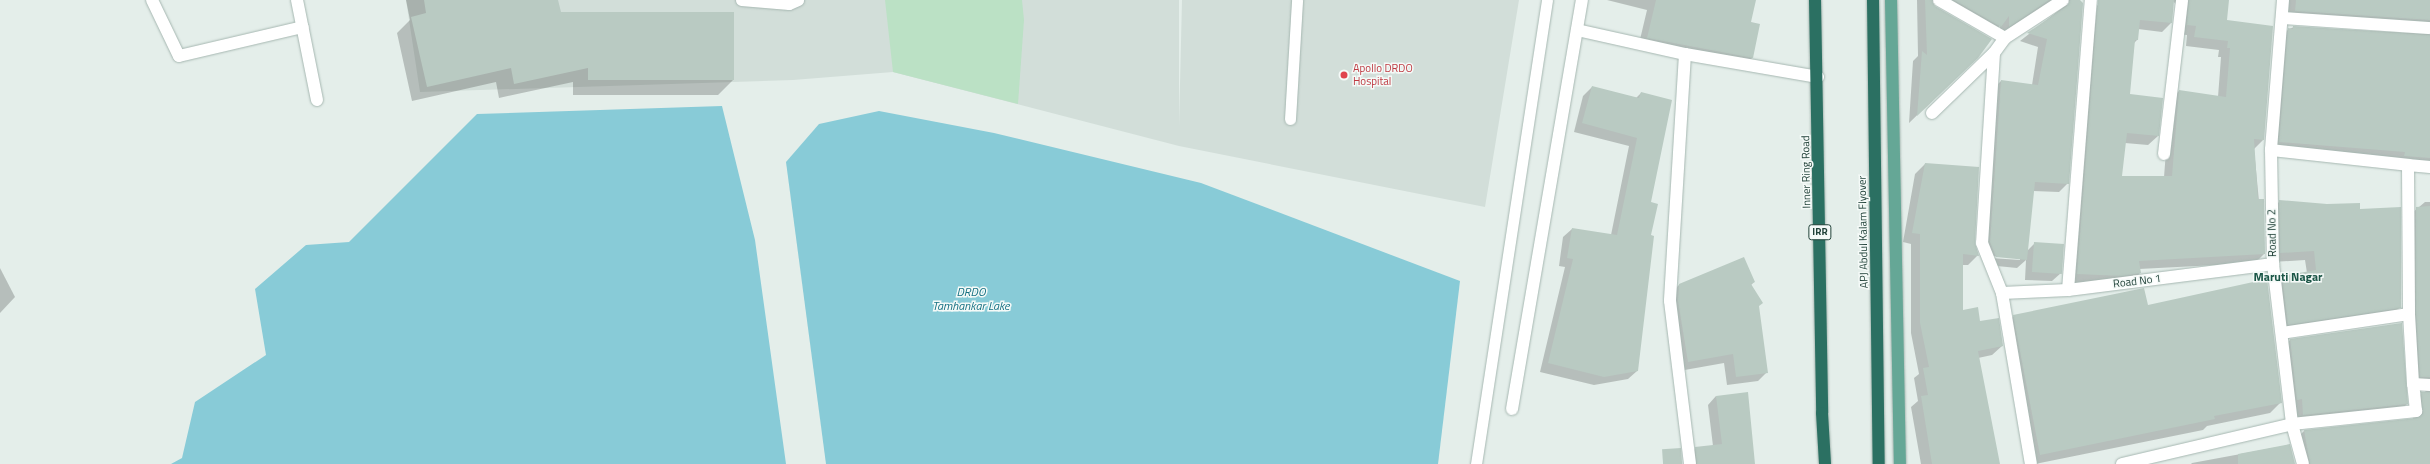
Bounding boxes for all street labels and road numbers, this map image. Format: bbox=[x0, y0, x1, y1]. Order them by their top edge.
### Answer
street label: Inner Ring Road bbox=[1799, 135, 1813, 209]
street label: APJ Abdul Kalam Flyover bbox=[1855, 176, 1871, 288]
street label: Road No 2 bbox=[2265, 209, 2279, 257]
road number: IRR bbox=[1808, 224, 1832, 240]
street label: Road No 1 bbox=[2112, 272, 2162, 290]

